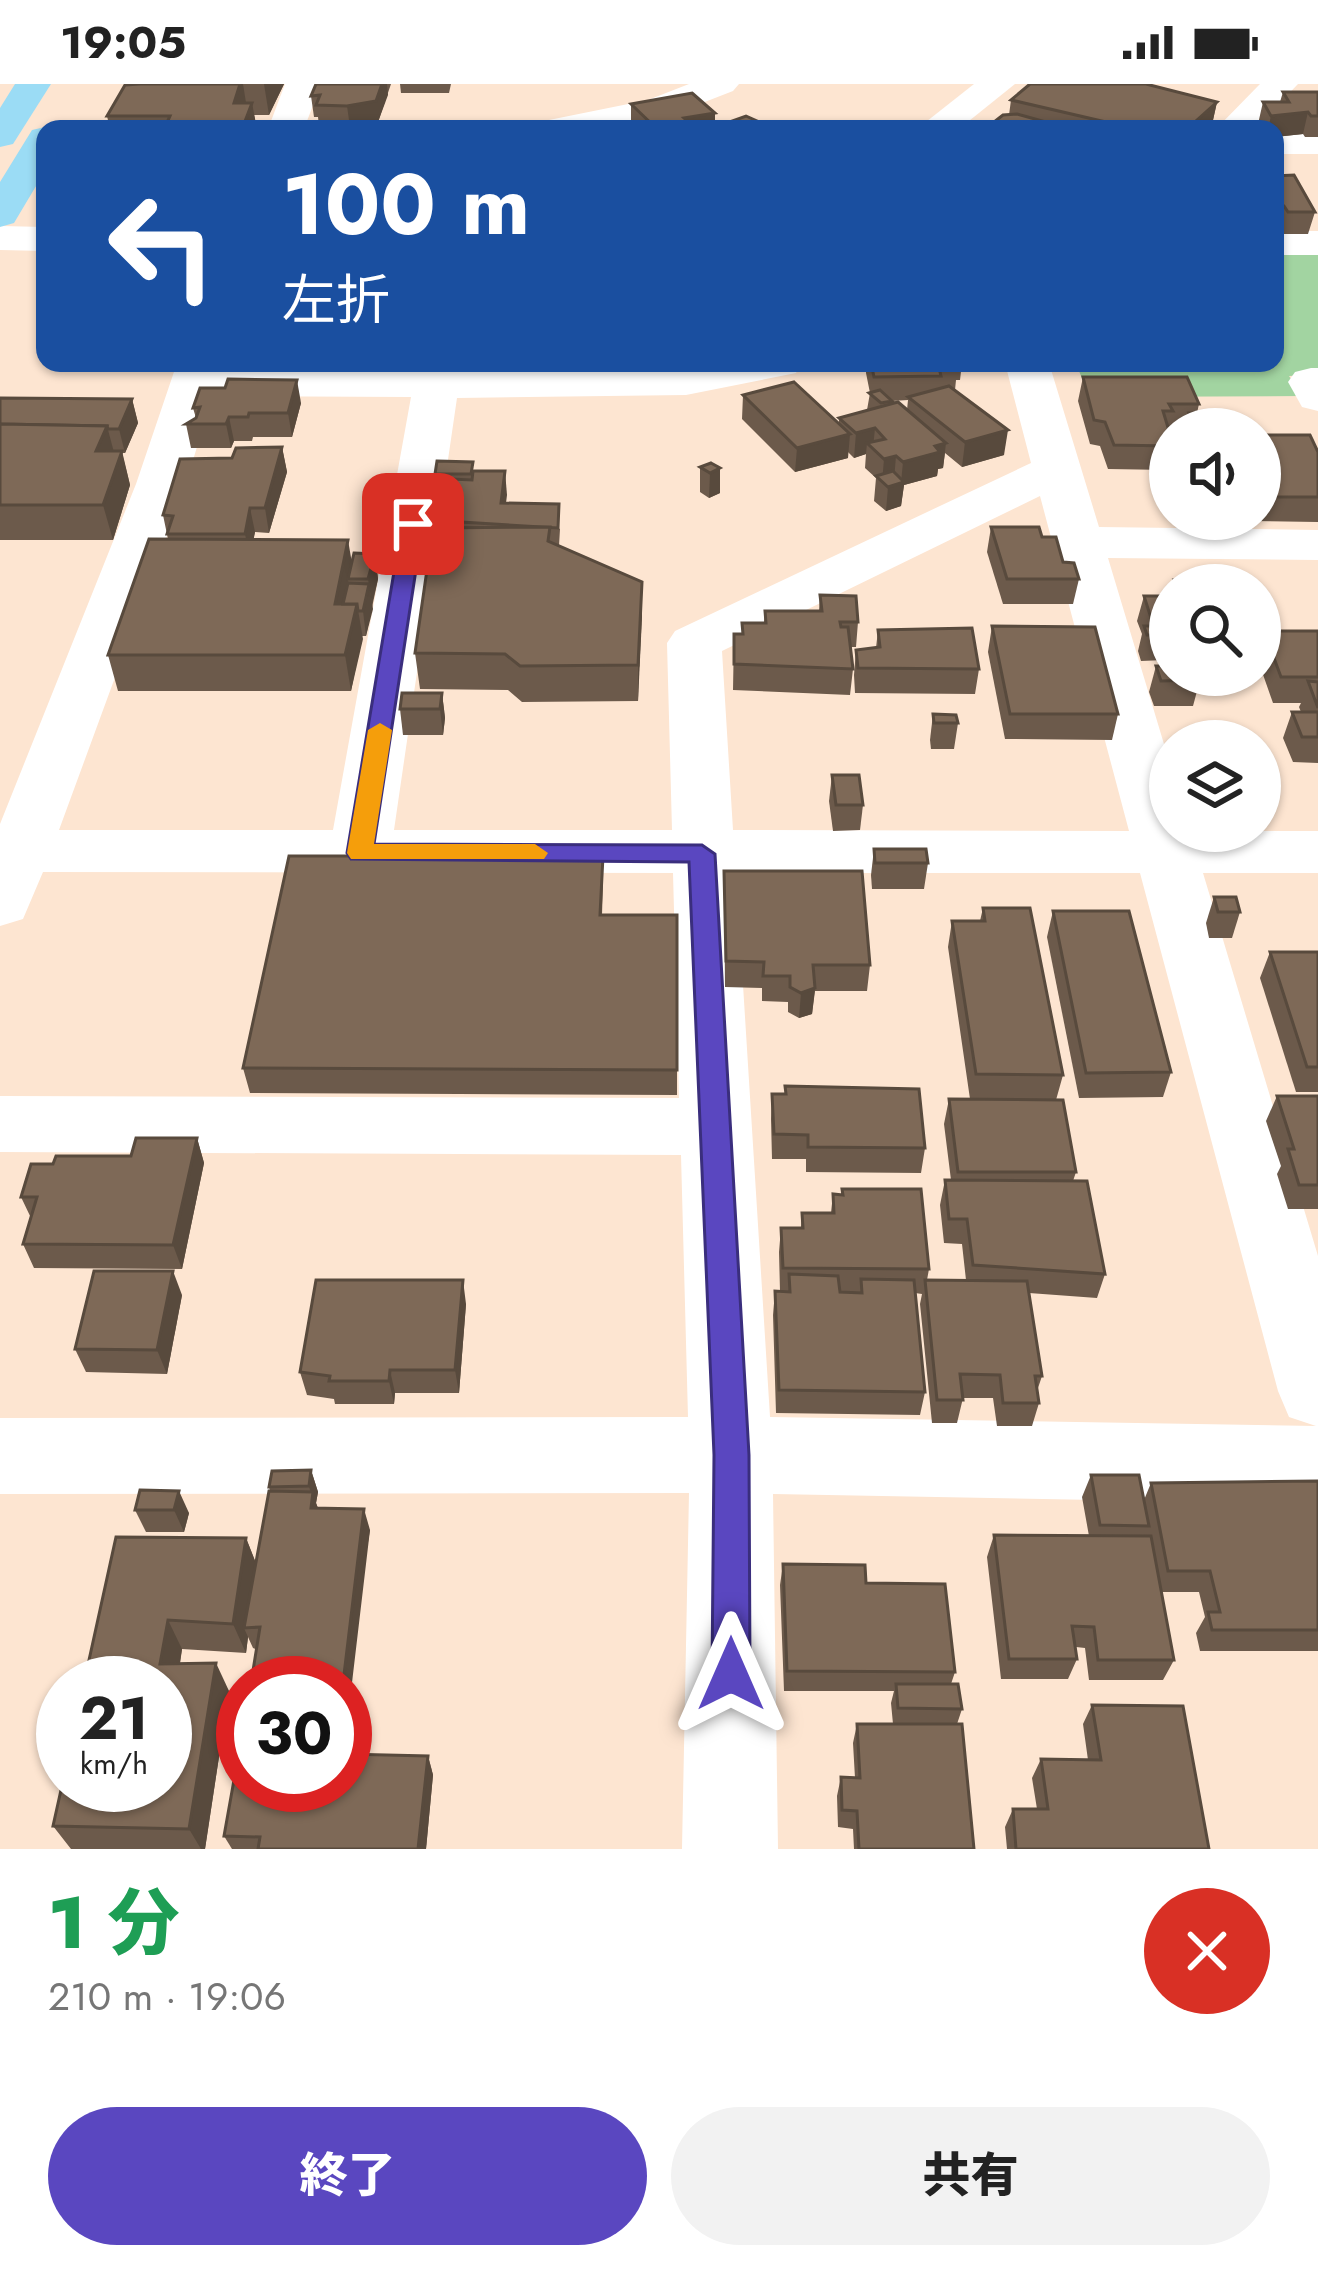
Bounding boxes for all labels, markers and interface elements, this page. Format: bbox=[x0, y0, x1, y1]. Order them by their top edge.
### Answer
text: 19:05 bbox=[60, 10, 186, 75]
text: 100 m bbox=[282, 144, 530, 266]
icon: left bbox=[84, 168, 240, 324]
text: 左折 bbox=[282, 261, 390, 339]
map controls bbox=[1149, 408, 1281, 852]
button: sound bbox=[1149, 408, 1281, 540]
pin bbox=[362, 473, 464, 575]
icon: arrive bbox=[380, 491, 446, 557]
button: search bbox=[1149, 564, 1281, 696]
button: layers bbox=[1149, 720, 1281, 852]
position arrow bbox=[668, 1611, 794, 1737]
speed limit sign: 30 bbox=[216, 1656, 372, 1812]
text: 21 bbox=[79, 1675, 149, 1762]
text: km/h bbox=[80, 1742, 148, 1785]
text: 1 分 bbox=[48, 1871, 180, 1975]
button: close bbox=[1144, 1888, 1270, 2014]
text: 210 m · 19:06 bbox=[48, 1968, 286, 2025]
button: 終了 bbox=[48, 2107, 647, 2245]
button: 共有 bbox=[671, 2107, 1270, 2245]

